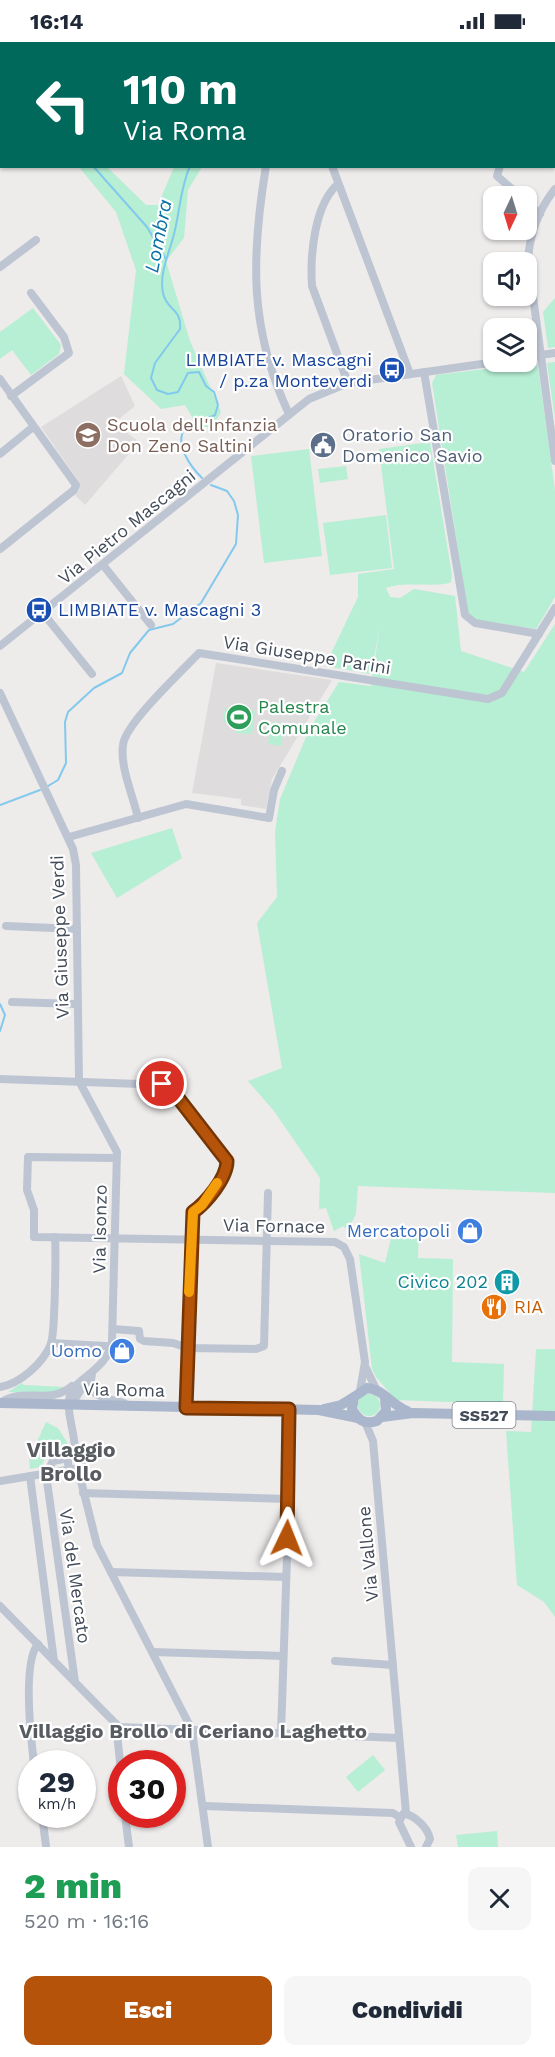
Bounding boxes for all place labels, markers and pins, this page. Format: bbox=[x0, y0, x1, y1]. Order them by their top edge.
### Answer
place label: LIMBIATE v. Mascagni / p.za Monteverdi bbox=[185, 349, 372, 391]
bus stop icon: LIMBIATE v. Mascagni / p.za Monteverdi bbox=[377, 355, 407, 385]
place label: Scuola dell'Infanzia Don Zeno Saltini bbox=[107, 414, 277, 456]
school or university icon: Scuola dell'Infanzia Don Zeno Saltini bbox=[73, 420, 103, 450]
place label: Oratorio San Domenico Savio bbox=[342, 424, 482, 466]
public building icon: Oratorio San Domenico Savio bbox=[308, 430, 338, 460]
bus stop icon: LIMBIATE v. Mascagni 3 bbox=[24, 595, 54, 625]
place label: LIMBIATE v. Mascagni 3 bbox=[58, 599, 261, 620]
place label: Palestra Comunale bbox=[258, 696, 347, 738]
sports icon: Palestra Comunale bbox=[224, 702, 254, 732]
pin bbox=[136, 1058, 187, 1109]
shop icon: Mercatopoli bbox=[455, 1216, 485, 1246]
place label: Mercatopoli bbox=[347, 1220, 450, 1241]
building icon: Civico 202 bbox=[492, 1267, 522, 1297]
place label: Civico 202 bbox=[398, 1271, 488, 1292]
restaurant icon: RIA bbox=[479, 1292, 509, 1322]
place label: RIA bbox=[514, 1296, 543, 1317]
shop icon: Uomo bbox=[107, 1336, 137, 1366]
place label: Uomo bbox=[51, 1340, 102, 1361]

